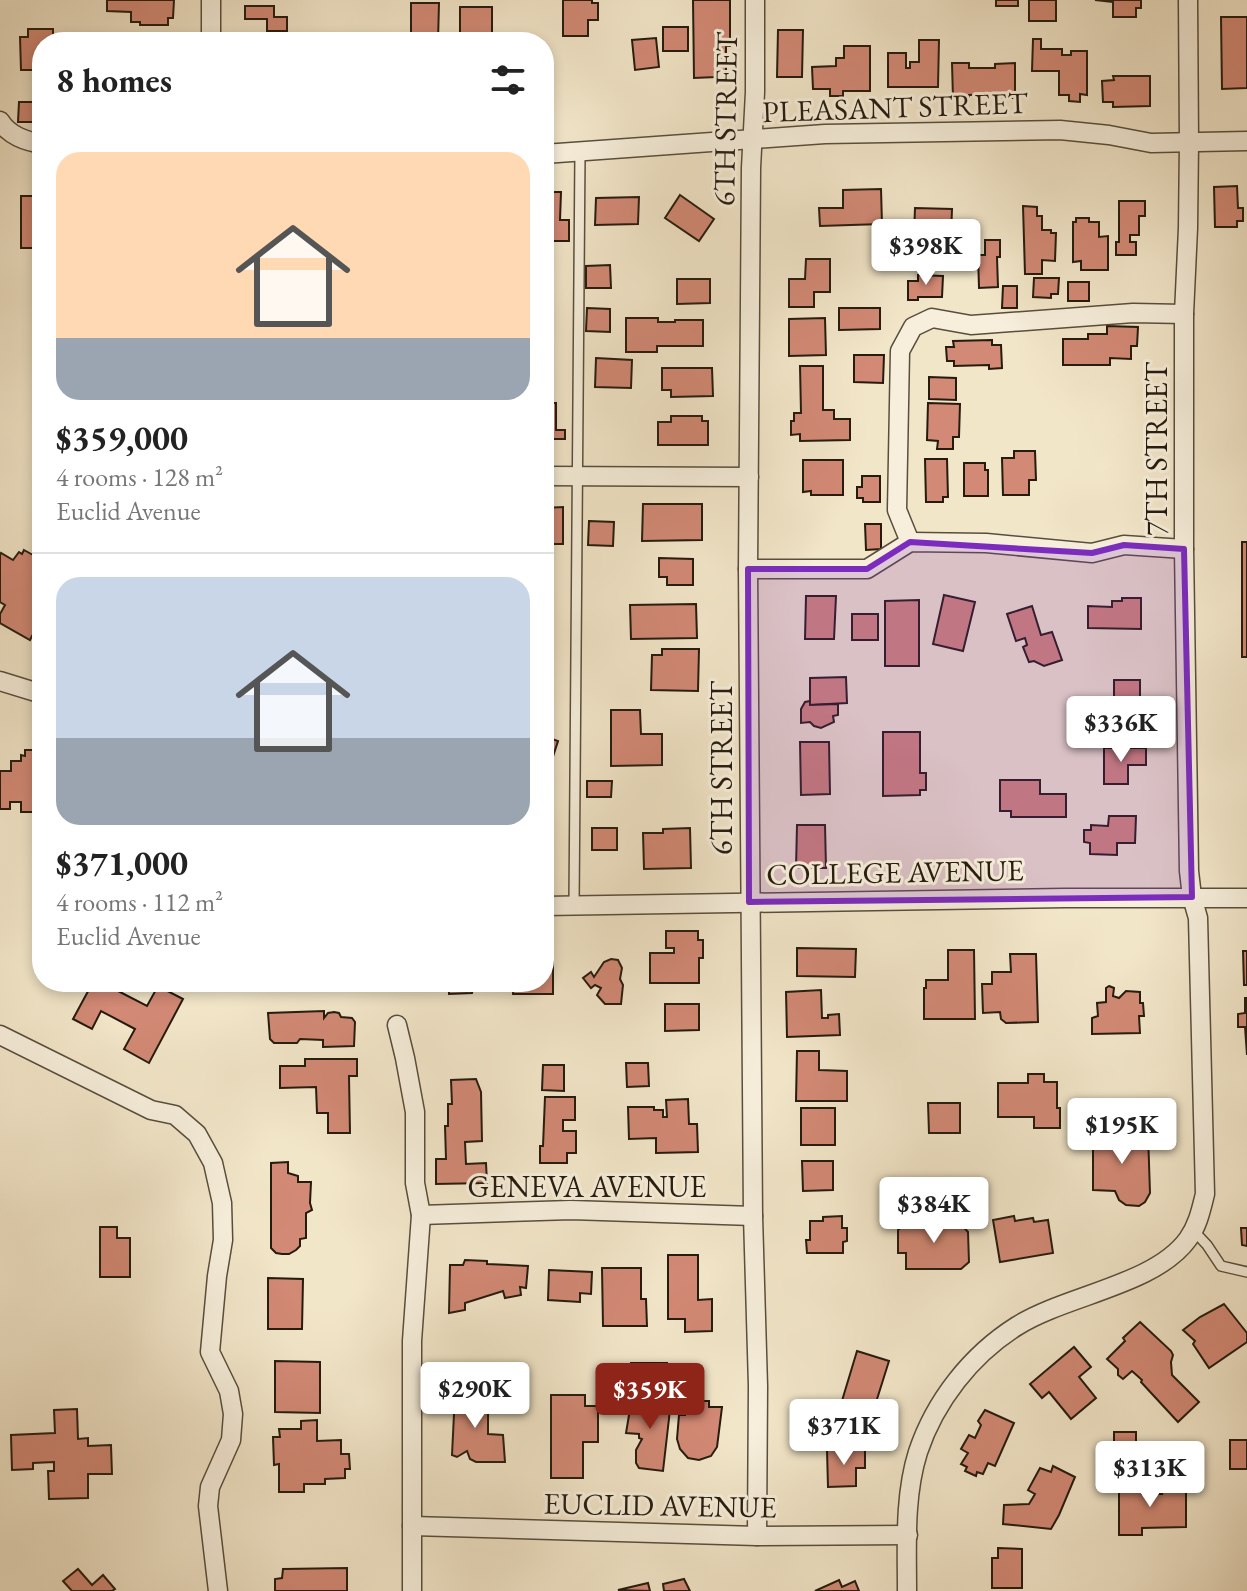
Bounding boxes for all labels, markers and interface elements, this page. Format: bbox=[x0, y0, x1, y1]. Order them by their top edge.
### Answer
street label: 6TH STREET bbox=[704, 31, 746, 206]
text: 8 homes bbox=[56, 58, 172, 102]
icon: filters bbox=[486, 58, 530, 102]
street label: PLEASANT STREET bbox=[762, 83, 1029, 131]
icon: home bbox=[221, 204, 365, 348]
pin: $398K bbox=[870, 219, 982, 287]
text: $398K bbox=[889, 228, 963, 262]
street label: 7TH STREET bbox=[1137, 361, 1176, 536]
text: $359,000 bbox=[56, 416, 188, 460]
text: 4 rooms · 128 m² bbox=[56, 460, 223, 494]
text: Euclid Avenue bbox=[56, 494, 201, 528]
icon: home bbox=[221, 629, 365, 773]
street label: 6TH STREET bbox=[702, 680, 741, 855]
pin: $336K bbox=[1065, 696, 1177, 764]
text: $336K bbox=[1084, 705, 1158, 739]
text: $371,000 bbox=[56, 841, 188, 885]
street label: COLLEGE AVENUE bbox=[766, 850, 1024, 894]
text: 4 rooms · 112 m² bbox=[56, 885, 223, 919]
text: Euclid Avenue bbox=[56, 919, 201, 953]
pin: $195K bbox=[1066, 1098, 1178, 1166]
text: $195K bbox=[1085, 1107, 1159, 1141]
street label: GENEVA AVENUE bbox=[468, 1167, 707, 1206]
pin: $384K bbox=[878, 1177, 990, 1245]
text: $384K bbox=[897, 1186, 971, 1220]
pin: $290K bbox=[419, 1362, 531, 1430]
pin: $359K bbox=[594, 1363, 706, 1431]
text: $290K bbox=[438, 1371, 512, 1405]
text: $359K bbox=[613, 1372, 687, 1406]
pin: $371K bbox=[788, 1399, 900, 1467]
text: $371K bbox=[807, 1408, 881, 1442]
pin: $313K bbox=[1094, 1441, 1206, 1509]
text: $313K bbox=[1113, 1450, 1187, 1484]
street label: EUCLID AVENUE bbox=[543, 1483, 777, 1527]

